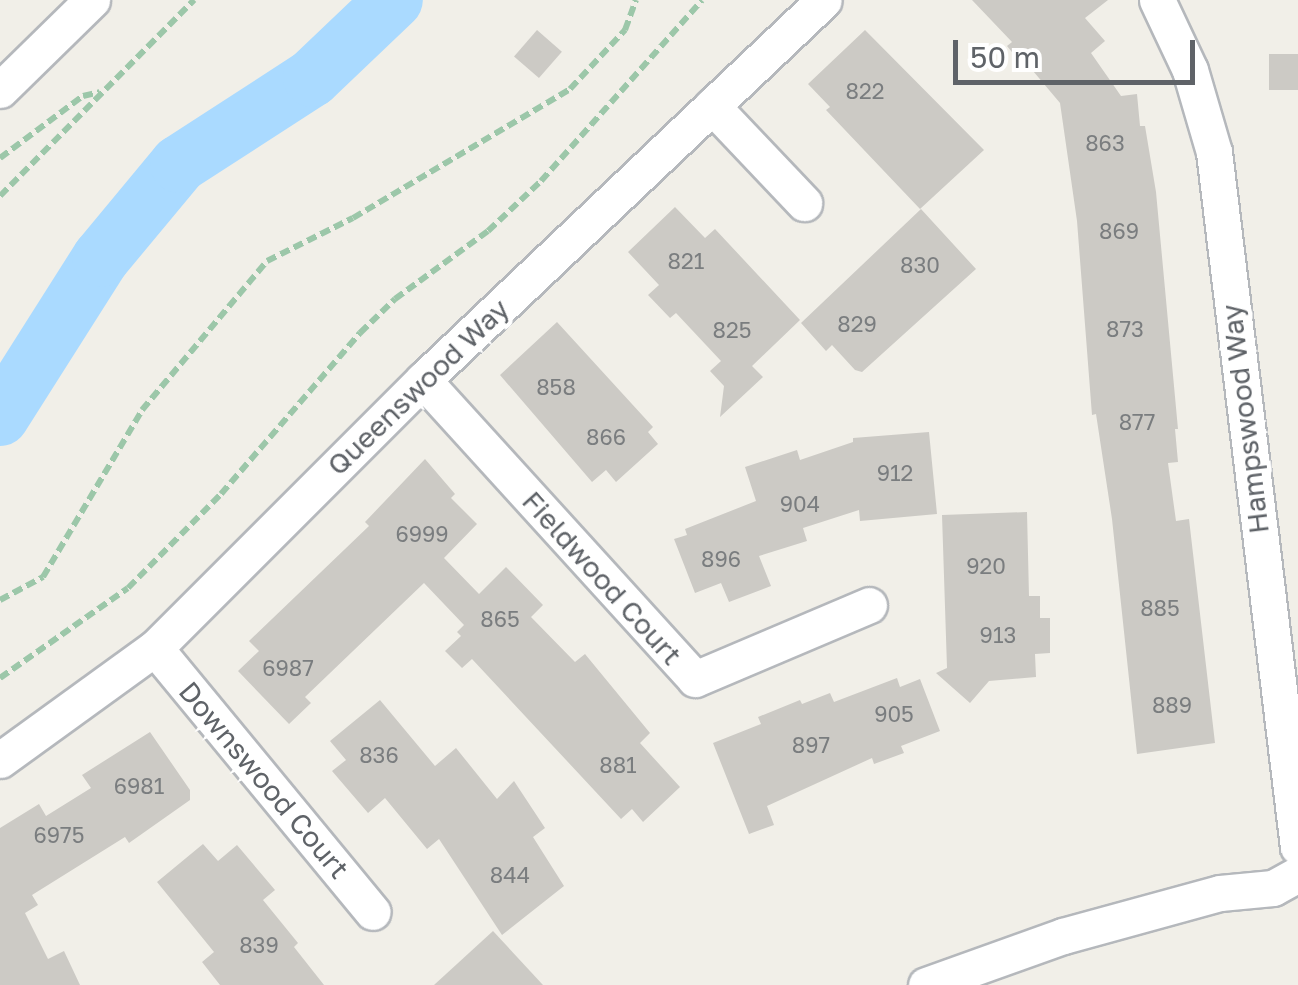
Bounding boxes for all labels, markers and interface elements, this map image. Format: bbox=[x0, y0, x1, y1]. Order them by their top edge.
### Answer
scale bar bbox=[958, 20, 1200, 82]
text: 50 m bbox=[970, 39, 1040, 75]
house number: 822 bbox=[846, 78, 884, 104]
house number: 863 bbox=[1085, 130, 1125, 156]
house number: 869 bbox=[1099, 218, 1139, 244]
house number: 821 bbox=[668, 248, 704, 274]
house number: 830 bbox=[900, 252, 940, 278]
street label: Queenswood Way bbox=[320, 292, 516, 482]
street label: Hampswood Way bbox=[1214, 302, 1276, 536]
house number: 829 bbox=[837, 311, 877, 337]
house number: 873 bbox=[1106, 316, 1144, 342]
house number: 825 bbox=[713, 317, 751, 343]
house number: 858 bbox=[536, 374, 576, 400]
house number: 877 bbox=[1119, 409, 1155, 435]
house number: 866 bbox=[586, 424, 626, 450]
house number: 912 bbox=[877, 460, 913, 486]
street label: Fieldwood Court bbox=[515, 484, 689, 672]
house number: 904 bbox=[780, 491, 820, 517]
house number: 6999 bbox=[395, 521, 449, 547]
house number: 896 bbox=[701, 546, 741, 572]
house number: 920 bbox=[966, 553, 1006, 579]
house number: 885 bbox=[1140, 595, 1180, 621]
house number: 865 bbox=[480, 606, 520, 632]
house number: 913 bbox=[980, 622, 1016, 648]
house number: 6987 bbox=[262, 655, 314, 681]
street label: Downswood Court bbox=[172, 675, 356, 885]
house number: 889 bbox=[1152, 692, 1192, 718]
house number: 905 bbox=[874, 701, 914, 727]
house number: 897 bbox=[792, 732, 830, 758]
house number: 836 bbox=[359, 742, 399, 768]
house number: 881 bbox=[599, 752, 637, 778]
house number: 6981 bbox=[114, 773, 164, 799]
house number: 6975 bbox=[33, 822, 85, 848]
house number: 844 bbox=[490, 862, 530, 888]
house number: 839 bbox=[239, 932, 279, 958]

